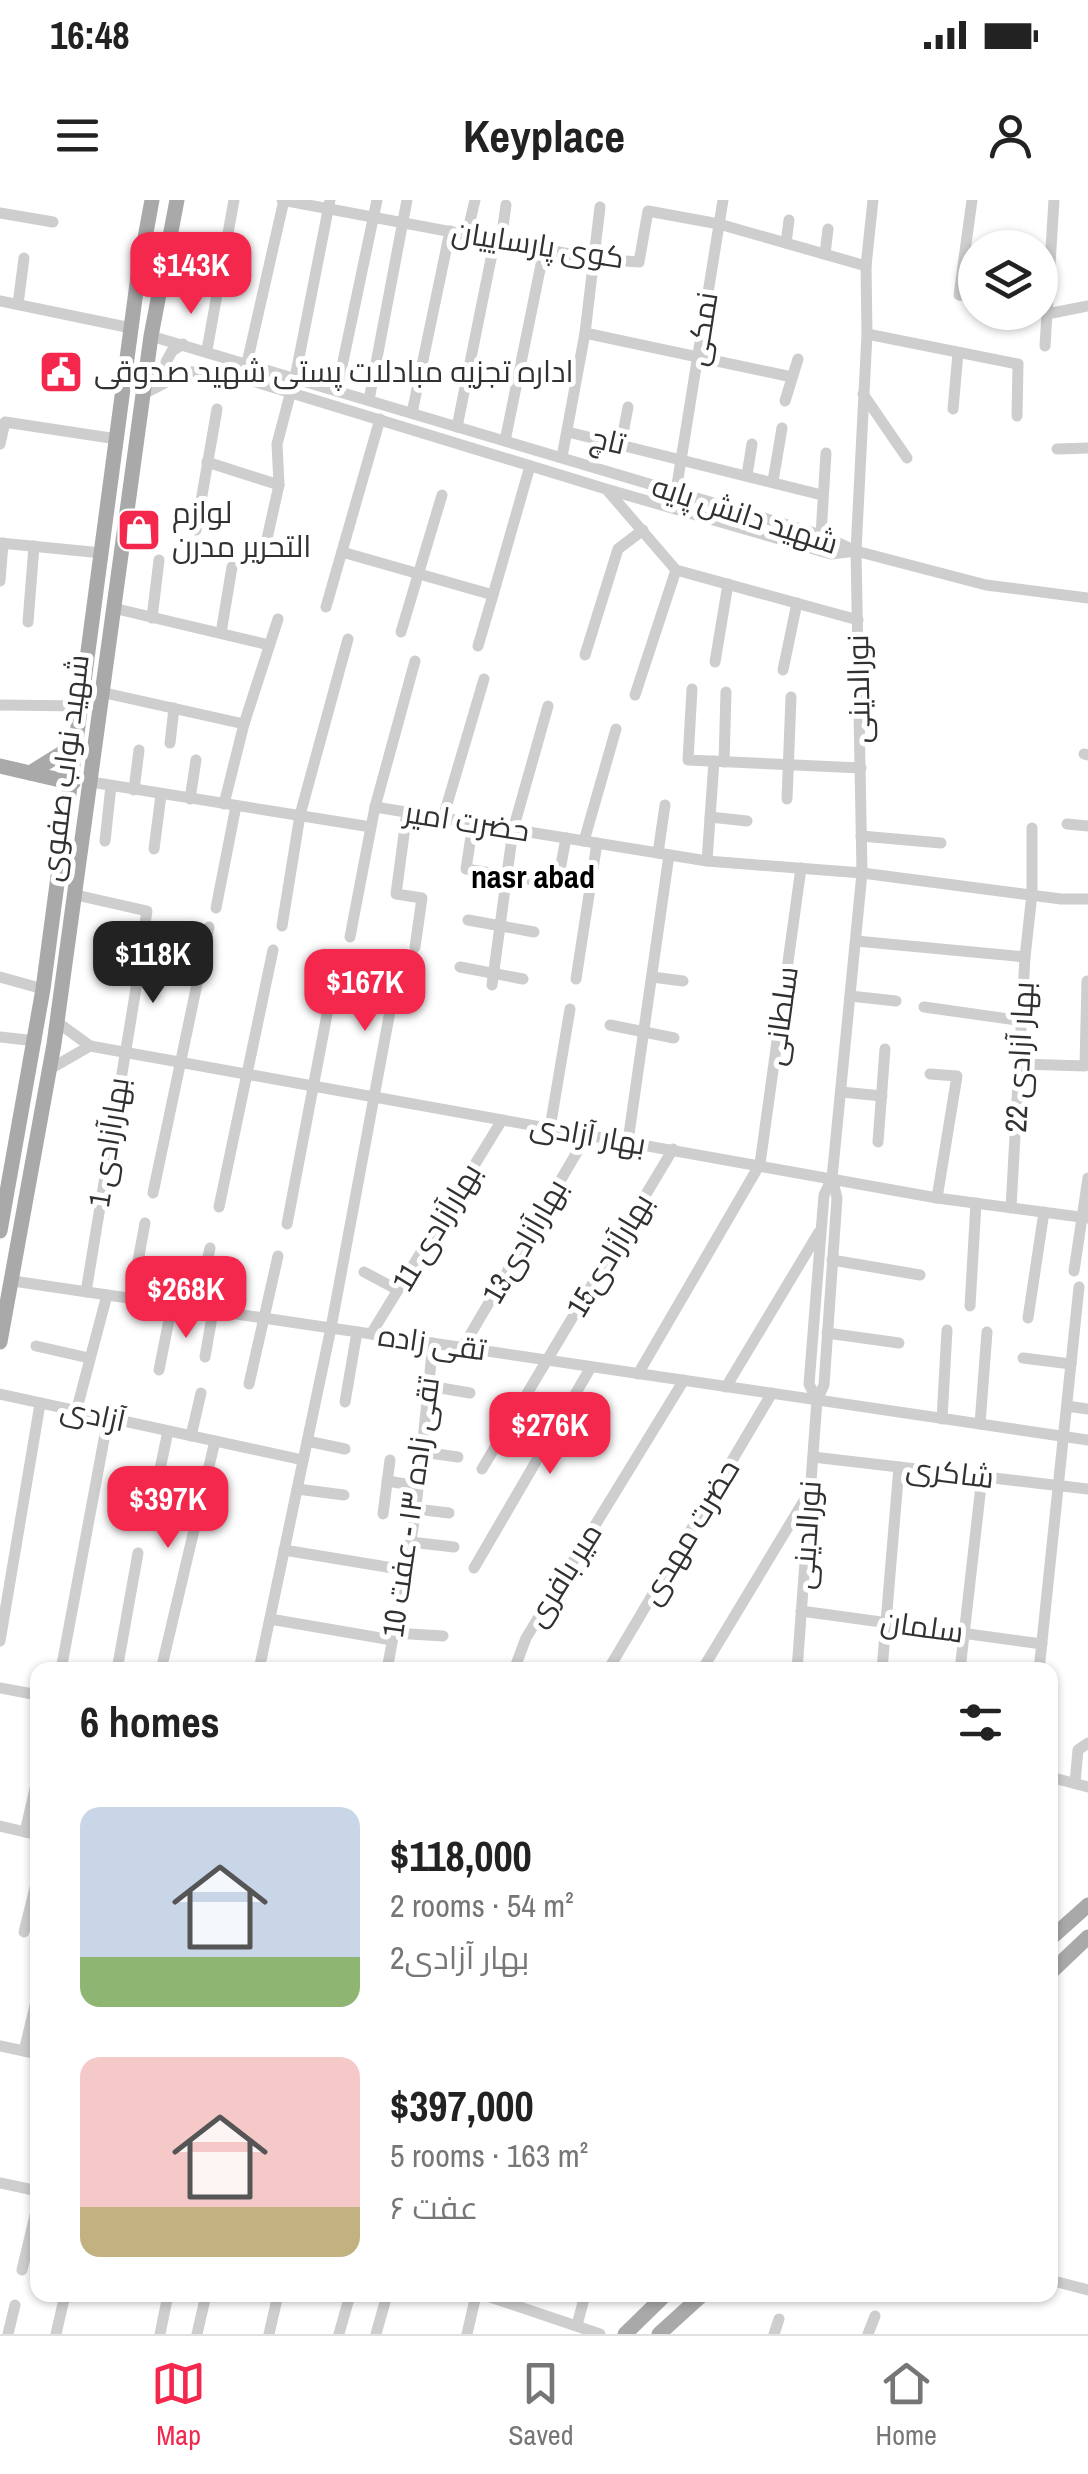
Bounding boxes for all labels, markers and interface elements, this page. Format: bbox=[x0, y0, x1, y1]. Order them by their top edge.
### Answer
text: 16:48 bbox=[50, 10, 130, 61]
text: Keyplace bbox=[463, 105, 625, 166]
icon: menu bbox=[50, 108, 105, 163]
icon: person bbox=[983, 108, 1038, 163]
street label: کوی پارساییان bbox=[449, 211, 627, 277]
map controls bbox=[958, 230, 1058, 330]
button: layers bbox=[958, 230, 1058, 330]
pin: $143K bbox=[121, 232, 261, 317]
text: $143K bbox=[152, 243, 230, 286]
street label: نمکی bbox=[675, 289, 727, 369]
public building icon: اداره تجزیه مبادلات پستی شهید صدوقی bbox=[38, 349, 84, 395]
place label: اداره تجزیه مبادلات پستی شهید صدوقی bbox=[94, 351, 574, 391]
street label: تاچ bbox=[587, 417, 629, 464]
street label: شهید دانش پایه bbox=[647, 465, 843, 563]
place label: لوازم التحریر مدرن bbox=[172, 492, 311, 566]
shop icon: لوازم التحریر مدرن bbox=[116, 507, 162, 553]
street label: نورالدینی bbox=[837, 634, 879, 744]
street label: شهید نواب صفوی bbox=[30, 652, 98, 884]
street label: حضرت امیر bbox=[400, 791, 532, 851]
district label: nasr abad bbox=[471, 855, 595, 898]
pin: $118K bbox=[83, 921, 223, 1006]
text: $118K bbox=[115, 932, 191, 975]
pin: $167K bbox=[295, 949, 435, 1034]
text: $167K bbox=[326, 960, 404, 1003]
street label: سلطانی bbox=[753, 964, 807, 1068]
street label: بهار آزادی 22 bbox=[995, 980, 1043, 1133]
street label: بهارآزادی 1 bbox=[78, 1074, 138, 1209]
street label: بهار آزادی bbox=[527, 1104, 649, 1164]
street label: بهارآزادی 11 bbox=[382, 1155, 490, 1298]
street label: بهارآزادی13 bbox=[472, 1171, 576, 1310]
street label: بهارآزادی15 bbox=[557, 1185, 662, 1324]
pin: $268K bbox=[116, 1256, 256, 1341]
text: $268K bbox=[147, 1267, 225, 1310]
street label: تقی زاده bbox=[376, 1315, 489, 1369]
street label: تقی زاده ۱۳ - عفت 10 bbox=[372, 1374, 448, 1640]
street label: آزادی bbox=[57, 1388, 129, 1440]
pin: $276K bbox=[480, 1392, 620, 1477]
text: $276K bbox=[511, 1403, 589, 1446]
street label: شاکری bbox=[904, 1447, 996, 1497]
street label: حضرت مهدی bbox=[630, 1451, 748, 1612]
pin: $397K bbox=[98, 1466, 238, 1551]
text: $397K bbox=[129, 1477, 207, 1520]
street label: نورالدینی bbox=[782, 1479, 830, 1591]
street label: میر بافری bbox=[516, 1515, 611, 1634]
street label: سلمان bbox=[878, 1600, 966, 1652]
text: 6 homes bbox=[80, 1694, 220, 1750]
icon: filters bbox=[953, 1695, 1008, 1750]
text: $118,000 bbox=[390, 1828, 532, 1884]
icon: home bbox=[160, 1847, 280, 1967]
text: 2 rooms · 54 m² bbox=[390, 1884, 574, 1927]
text: بهار آزادی2 bbox=[390, 1936, 529, 1979]
text: $397,000 bbox=[390, 2078, 534, 2134]
icon: home bbox=[160, 2097, 280, 2217]
text: 5 rooms · 163 m² bbox=[390, 2134, 588, 2177]
text: عفت ۶ bbox=[390, 2186, 478, 2229]
tab: Map bbox=[151, 2356, 206, 2454]
tab: Saved bbox=[508, 2356, 573, 2454]
tab: Home bbox=[876, 2356, 937, 2454]

